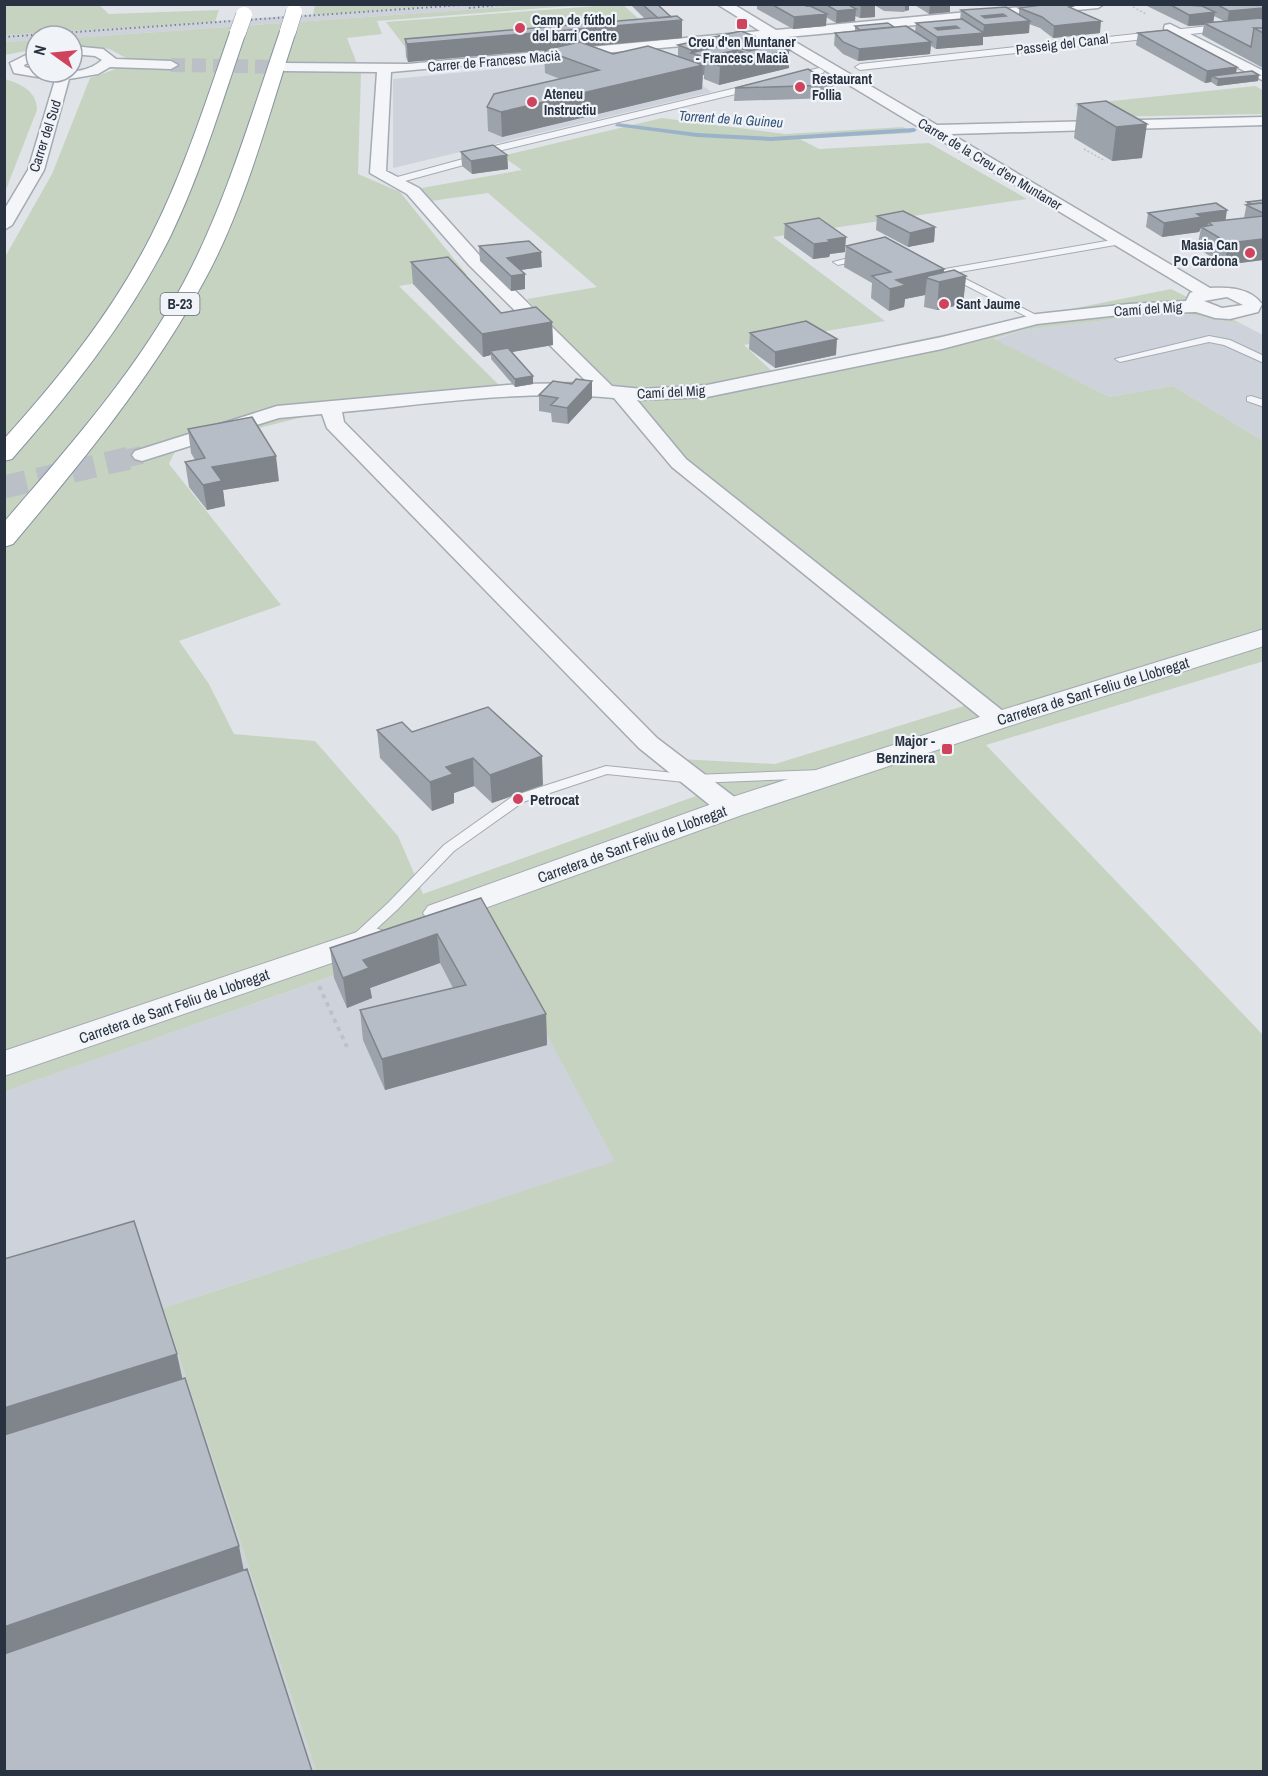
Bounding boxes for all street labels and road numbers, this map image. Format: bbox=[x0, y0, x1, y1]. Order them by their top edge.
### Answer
street label: Passeig del Canal bbox=[1015, 29, 1109, 59]
street label: Carrer de Francesc Macià bbox=[427, 46, 562, 76]
street label: Carrer del Sud bbox=[25, 98, 65, 174]
street label: Carrer de la Creu d'en Muntaner bbox=[915, 114, 1065, 214]
road number: B-23 bbox=[160, 293, 200, 315]
street label: Camí del Mig bbox=[1113, 298, 1183, 320]
street label: Camí del Mig bbox=[636, 381, 706, 403]
street label: Carretera de Sant Feliu de Llobregat bbox=[994, 652, 1192, 730]
street label: Carretera de Sant Feliu de Llobregat bbox=[535, 800, 730, 888]
street label: Carretera de Sant Feliu de Llobregat bbox=[76, 963, 272, 1048]

